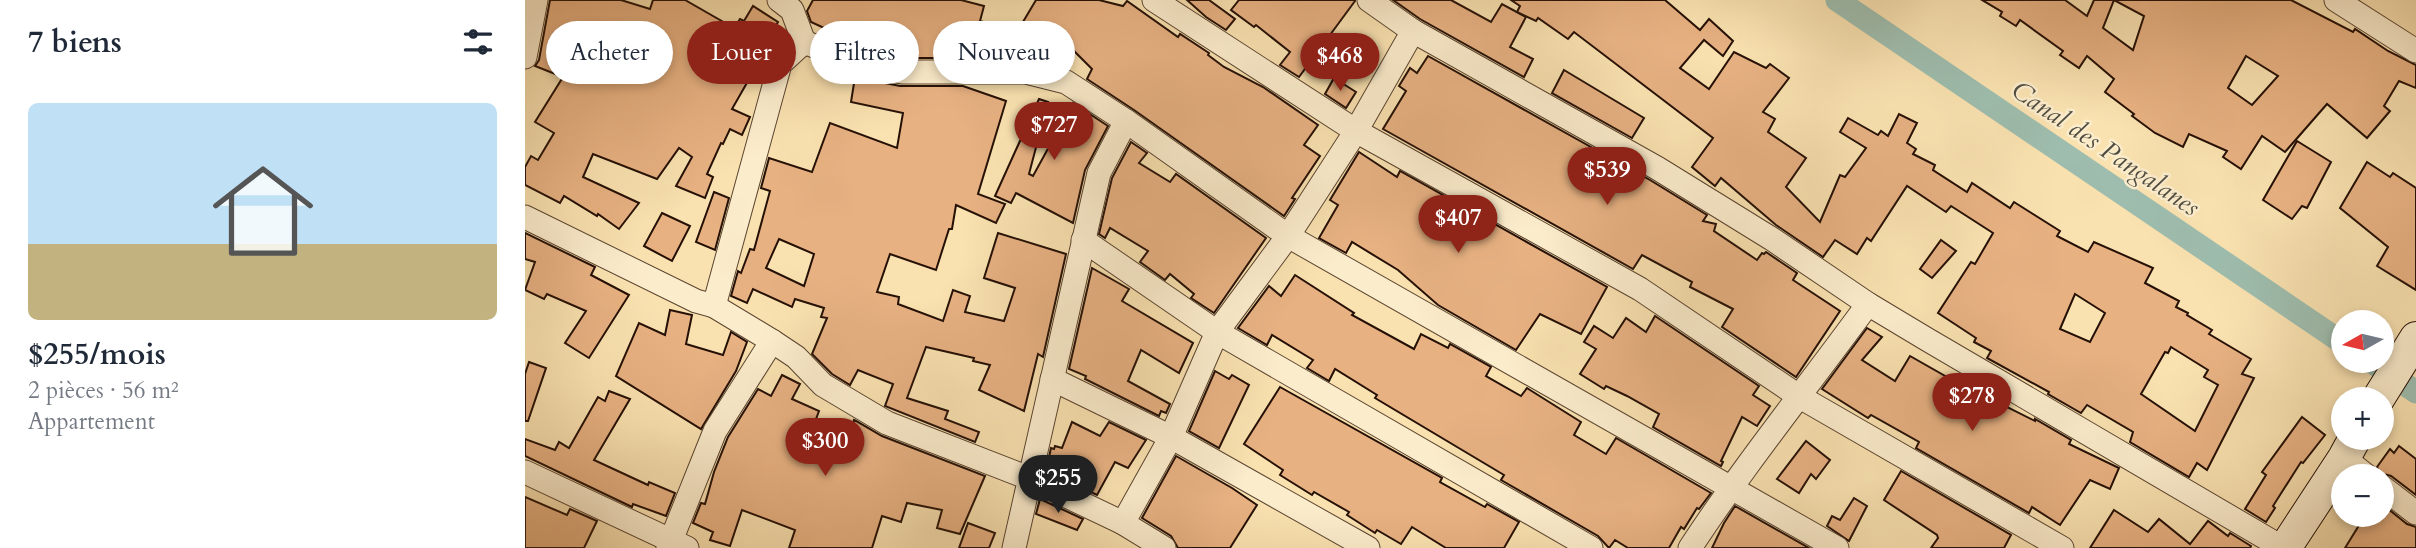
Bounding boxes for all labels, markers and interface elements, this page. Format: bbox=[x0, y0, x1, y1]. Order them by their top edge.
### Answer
chip: Acheter bbox=[546, 21, 673, 84]
chip: Louer bbox=[687, 21, 796, 84]
chip: Filtres bbox=[810, 21, 919, 84]
chip: Nouveau bbox=[933, 21, 1075, 84]
text: 7 biens bbox=[28, 22, 122, 63]
icon: filters bbox=[459, 23, 497, 61]
pin: $468 bbox=[1299, 34, 1381, 93]
text: $468 bbox=[1316, 40, 1364, 71]
water label: Canal des Pangalanes bbox=[2005, 72, 2207, 225]
pin: $727 bbox=[1013, 102, 1095, 162]
text: $727 bbox=[1030, 109, 1078, 140]
icon: home bbox=[200, 148, 326, 274]
pin: $539 bbox=[1566, 148, 1648, 207]
text: $539 bbox=[1583, 154, 1631, 185]
pin: $407 bbox=[1417, 196, 1499, 255]
text: $407 bbox=[1434, 202, 1482, 233]
north arrow bbox=[2331, 310, 2394, 373]
map controls bbox=[2331, 310, 2394, 527]
text: $255/mois bbox=[28, 334, 166, 375]
pin: $278 bbox=[1931, 374, 2013, 433]
text: 2 pièces · 56 m² bbox=[28, 375, 179, 406]
text: $278 bbox=[1948, 380, 1996, 411]
button: + bbox=[2331, 387, 2394, 450]
text: Appartement bbox=[28, 406, 155, 437]
pin: $300 bbox=[784, 419, 866, 478]
text: $300 bbox=[801, 425, 849, 456]
pin: $255 bbox=[1017, 456, 1099, 515]
text: $255 bbox=[1034, 462, 1082, 493]
button: − bbox=[2331, 464, 2394, 527]

